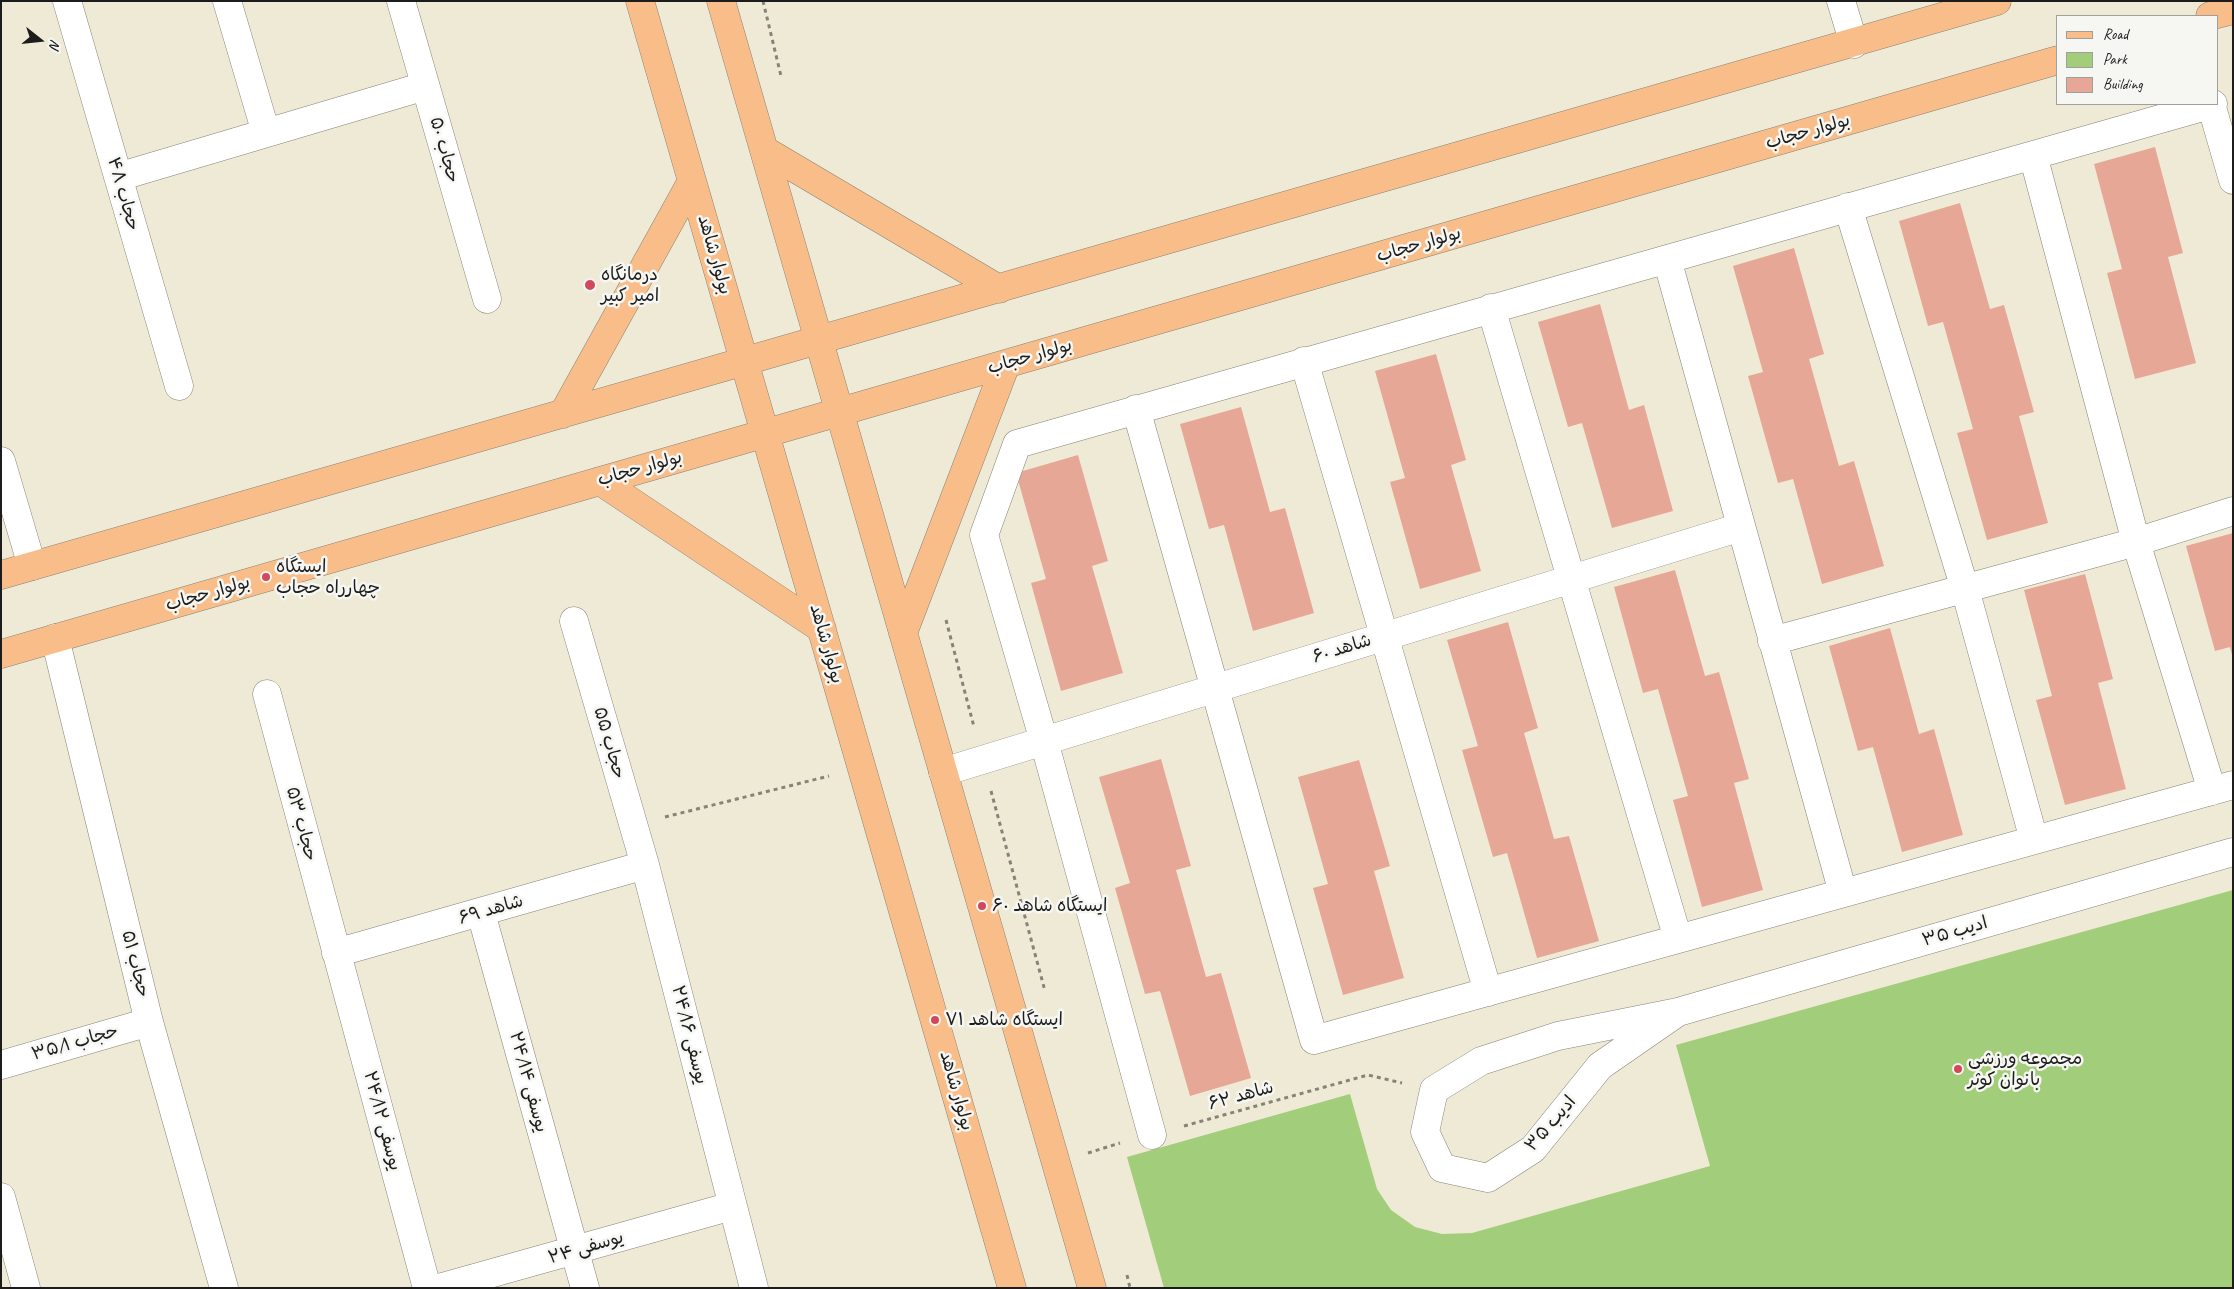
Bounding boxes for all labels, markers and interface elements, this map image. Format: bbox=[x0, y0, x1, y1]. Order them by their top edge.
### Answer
north arrow bbox=[15, 15, 65, 65]
legend bbox=[2056, 15, 2219, 105]
text: Road bbox=[2103, 25, 2128, 44]
text: N bbox=[46, 38, 64, 51]
text: Park bbox=[2103, 50, 2127, 69]
text: Building bbox=[2103, 75, 2142, 94]
street label: بولوار حجاب bbox=[1763, 110, 1853, 154]
street label: حجاب ۵۰ bbox=[424, 115, 464, 185]
street label: حجاب ۴۸ bbox=[102, 155, 144, 233]
street label: بولوار شاهد bbox=[692, 213, 736, 297]
street label: بولوار حجاب bbox=[1374, 223, 1464, 267]
place label: درمانگاه امیر کبیر bbox=[601, 264, 659, 306]
marker: درمانگاه امیر کبیر bbox=[583, 278, 597, 292]
street label: بولوار حجاب bbox=[985, 335, 1075, 379]
street label: بولوار حجاب bbox=[595, 447, 685, 491]
place label: ایستگاه چهارراه حجاب bbox=[276, 556, 380, 598]
marker: ایستگاه چهارراه حجاب bbox=[260, 571, 272, 583]
street label: بولوار حجاب bbox=[163, 572, 253, 616]
street label: بولوار شاهد bbox=[804, 602, 848, 686]
street label: شاهد ۶۰ bbox=[1310, 630, 1374, 668]
street label: حجاب ۵۵ bbox=[588, 704, 630, 782]
street label: حجاب ۵۳ bbox=[281, 785, 321, 863]
street label: شاهد ۶۹ bbox=[456, 891, 526, 929]
place label: ایستگاه شاهد ۶۰ bbox=[992, 895, 1108, 917]
marker: ایستگاه شاهد ۶۰ bbox=[976, 900, 988, 912]
street label: ادیب ۳۵ bbox=[1920, 912, 1990, 952]
street label: حجاب ۵۱ bbox=[116, 928, 154, 1000]
street label: یوسفی ۲۴/۱۶ bbox=[666, 983, 712, 1087]
place label: ایستگاه شاهد ۷۱ bbox=[945, 1009, 1063, 1031]
marker: ایستگاه شاهد ۷۱ bbox=[929, 1014, 941, 1026]
street label: حجاب ۳۵/۱ bbox=[29, 1020, 121, 1066]
street label: یوسفی ۲۴/۱۴ bbox=[504, 1029, 552, 1135]
place label: مجموعه ورزشی بانوان کوثر bbox=[1968, 1048, 2082, 1090]
street label: بولوار شاهد bbox=[934, 1049, 978, 1133]
marker: مجموعه ورزشی بانوان کوثر bbox=[1952, 1063, 1964, 1075]
street label: یوسفی ۲۴/۱۲ bbox=[358, 1069, 406, 1173]
street label: شاهد ۶۲ bbox=[1206, 1077, 1276, 1115]
street label: ادیب ۳۵ bbox=[1521, 1092, 1581, 1156]
street label: یوسفی ۲۴ bbox=[546, 1227, 626, 1269]

